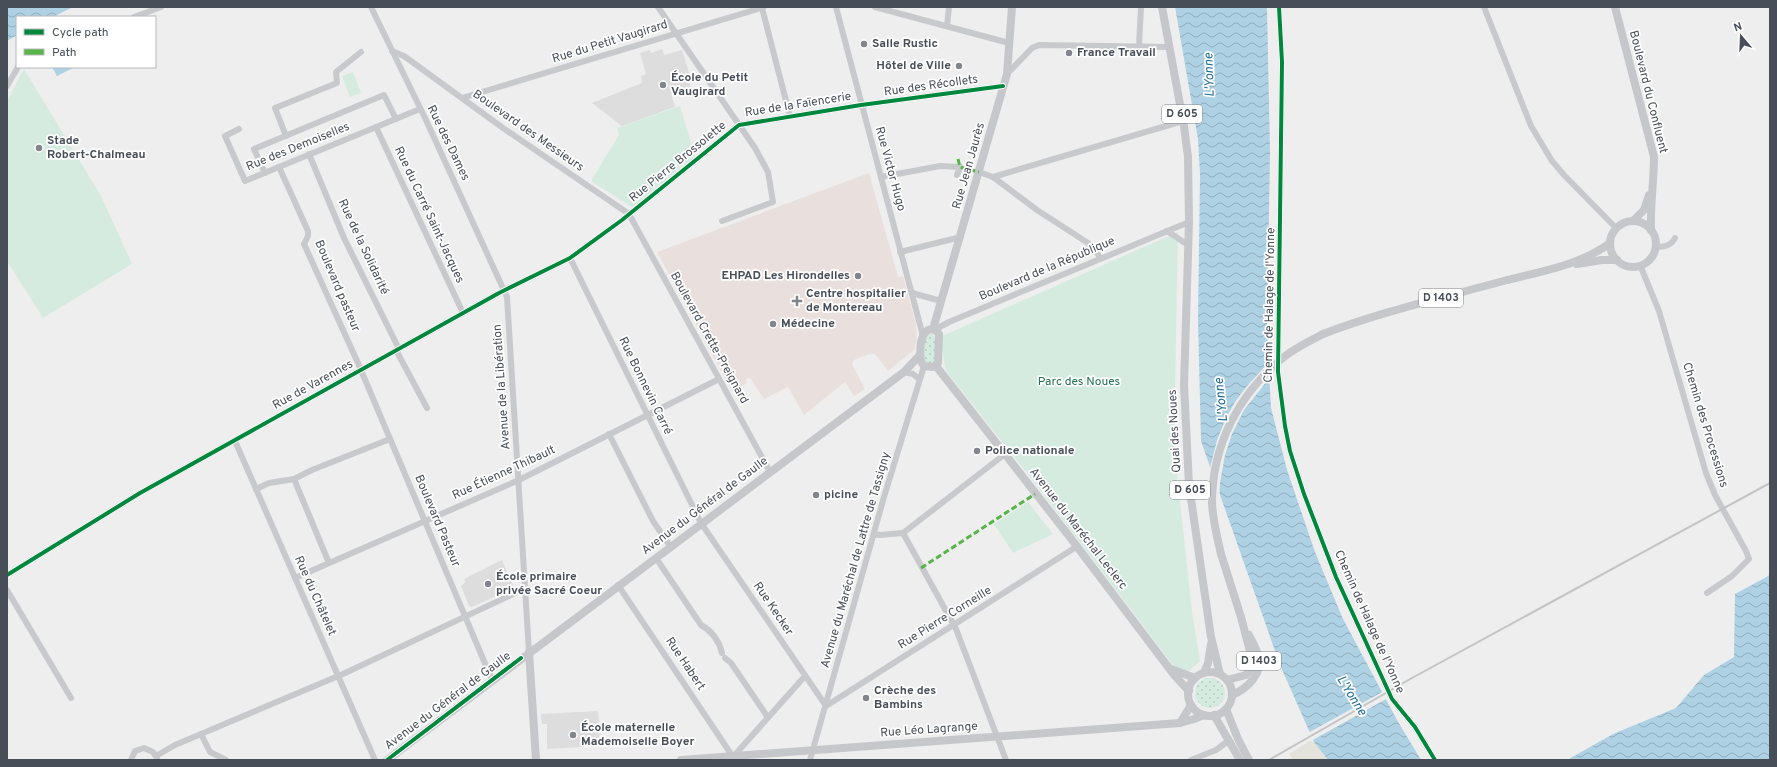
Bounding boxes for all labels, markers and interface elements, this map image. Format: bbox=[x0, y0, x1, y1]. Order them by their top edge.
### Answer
legend bbox=[16, 16, 156, 68]
north arrow bbox=[1721, 16, 1761, 56]
street label: Rue du Petit Vaugirard bbox=[550, 17, 670, 67]
text: N bbox=[1732, 20, 1744, 35]
text: Cycle path bbox=[52, 25, 109, 41]
street label: Boulevard du Confluent bbox=[1625, 29, 1671, 155]
place label: Salle Rustic bbox=[872, 36, 938, 52]
marker: Salle Rustic bbox=[859, 39, 869, 49]
text: Path bbox=[52, 45, 77, 61]
place label: France Travail bbox=[1077, 45, 1156, 61]
marker: France Travail bbox=[1064, 48, 1074, 58]
water label: L'Yonne bbox=[1201, 52, 1219, 97]
place label: Hôtel de Ville bbox=[876, 58, 951, 74]
marker: Hôtel de Ville bbox=[954, 61, 964, 71]
place label: École du Petit Vaugirard bbox=[671, 70, 749, 100]
street label: Rue des Récollets bbox=[883, 71, 979, 101]
marker: École du Petit Vaugirard bbox=[658, 80, 668, 90]
street label: Boulevard des Messieurs bbox=[469, 86, 587, 176]
street label: Rue de la Faïencerie bbox=[744, 89, 852, 121]
street label: Rue des Dames bbox=[423, 103, 473, 183]
road number: D 605 bbox=[1162, 105, 1202, 123]
street label: Rue Pierre Brossolette bbox=[626, 118, 730, 206]
street label: Rue des Demoiselles bbox=[244, 119, 352, 175]
street label: Rue Jean Jaurès bbox=[949, 121, 989, 211]
street label: Rue Victor Hugo bbox=[871, 125, 909, 213]
place label: Stade Robert-Chalmeau bbox=[47, 133, 146, 163]
marker: Stade Robert-Chalmeau bbox=[34, 143, 44, 153]
street label: Rue du Carré Saint-Jacques bbox=[390, 144, 468, 286]
street label: Rue de la Solidarité bbox=[334, 197, 392, 297]
street label: Chemin de Halage de l'Yonne bbox=[1261, 227, 1279, 383]
street label: Boulevard de la République bbox=[977, 233, 1117, 305]
street label: Boulevard pasteur bbox=[310, 238, 364, 335]
place label: EHPAD Les Hirondelles bbox=[722, 268, 850, 284]
street label: Boulevard Crette-Preignard bbox=[666, 269, 752, 407]
marker: EHPAD Les Hirondelles bbox=[853, 271, 863, 281]
place label: Centre hospitalier de Montereau bbox=[806, 286, 906, 316]
road number: D 1403 bbox=[1419, 289, 1463, 307]
marker: Centre hospitalier de Montereau bbox=[791, 295, 803, 307]
place label: Médecine bbox=[781, 316, 835, 332]
marker: Médecine bbox=[768, 319, 778, 329]
street label: Avenue de la Libération bbox=[490, 324, 514, 450]
street label: Rue Bonnevin Carré bbox=[614, 334, 676, 438]
street label: Rue de Varennes bbox=[270, 356, 356, 414]
street label: Chemin des Processions bbox=[1678, 360, 1732, 490]
park label: Parc des Noues bbox=[1038, 374, 1120, 390]
water label: L'Yonne bbox=[1212, 377, 1232, 423]
street label: Quai des Noues bbox=[1165, 389, 1185, 473]
street label: Rue Étienne Thibault bbox=[450, 442, 558, 504]
place label: Police nationale bbox=[985, 443, 1075, 459]
marker: Police nationale bbox=[972, 446, 982, 456]
street label: Avenue du Maréchal de Lattre de Tassigny bbox=[817, 450, 895, 670]
street label: Avenue du Général de Gaulle bbox=[639, 453, 771, 559]
street label: Avenue du Maréchal Leclerc bbox=[1025, 465, 1131, 593]
street label: Boulevard Pasteur bbox=[410, 472, 464, 570]
road number: D 605 bbox=[1170, 481, 1210, 499]
place label: picine bbox=[824, 487, 858, 503]
marker: picine bbox=[811, 490, 821, 500]
street label: Chemin de Halage de l'Yonne bbox=[1330, 548, 1408, 696]
street label: Rue du Châtelet bbox=[290, 554, 340, 638]
place label: École primaire privée Sacré Coeur bbox=[496, 569, 602, 599]
marker: École primaire privée Sacré Coeur bbox=[483, 579, 493, 589]
street label: Rue Kecker bbox=[749, 579, 797, 639]
street label: Rue Pierre Corneille bbox=[895, 583, 995, 653]
street label: Rue Habert bbox=[661, 634, 709, 694]
street label: Avenue du Général de Gaulle bbox=[382, 648, 514, 754]
road number: D 1403 bbox=[1237, 652, 1281, 670]
water label: L'Yonne bbox=[1332, 673, 1370, 719]
place label: Crèche des Bambins bbox=[874, 683, 936, 713]
marker: Crèche des Bambins bbox=[861, 693, 871, 703]
street label: Rue Léo Lagrange bbox=[880, 719, 978, 741]
place label: École maternelle Mademoiselle Boyer bbox=[581, 720, 694, 750]
marker: École maternelle Mademoiselle Boyer bbox=[568, 730, 578, 740]

